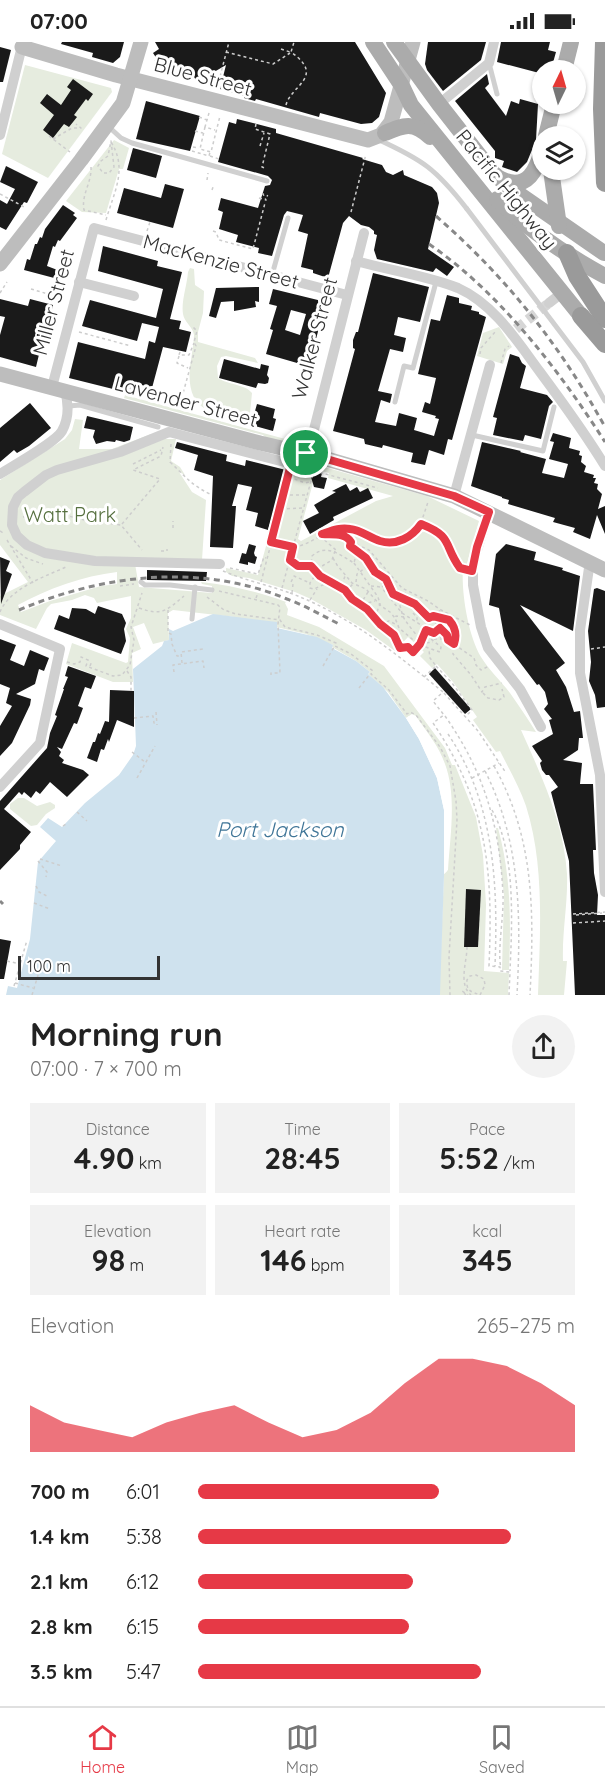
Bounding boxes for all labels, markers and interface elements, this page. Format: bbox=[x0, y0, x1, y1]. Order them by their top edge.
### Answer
text: 07:00 bbox=[30, 7, 88, 35]
street label: Blue Street bbox=[151, 51, 255, 101]
north arrow bbox=[532, 60, 586, 114]
map controls bbox=[532, 60, 586, 180]
street label: Pacific Highway bbox=[451, 124, 563, 254]
button: layers bbox=[532, 126, 586, 180]
street label: MacKenzie Street bbox=[140, 228, 302, 294]
street label: Miller Street bbox=[27, 246, 79, 358]
street label: Walker Street bbox=[286, 274, 342, 402]
street label: Lavender Street bbox=[112, 370, 260, 432]
pin bbox=[280, 427, 331, 478]
icon: arrive bbox=[289, 436, 322, 469]
park label: Watt Park bbox=[24, 502, 116, 527]
water label: Port Jackson bbox=[216, 816, 345, 842]
scale bar bbox=[18, 953, 160, 980]
text: 100 m bbox=[27, 956, 71, 976]
text: Morning run bbox=[30, 1013, 223, 1054]
button: share bbox=[512, 1015, 575, 1078]
text: 07:00 · 7 × 700 m bbox=[30, 1056, 182, 1081]
text: Distance bbox=[86, 1119, 150, 1139]
text: Time bbox=[284, 1119, 321, 1139]
text: Pace bbox=[469, 1119, 505, 1139]
text: 4.90 bbox=[74, 1139, 134, 1177]
text: 28:45 bbox=[264, 1139, 341, 1177]
text: 5:52 bbox=[439, 1139, 499, 1177]
text: km bbox=[134, 1153, 162, 1173]
text: /km bbox=[499, 1153, 535, 1173]
text: Elevation bbox=[84, 1221, 152, 1241]
text: Heart rate bbox=[264, 1221, 341, 1241]
text: kcal bbox=[472, 1221, 502, 1241]
text: 98 bbox=[92, 1241, 125, 1279]
text: 146 bbox=[260, 1241, 306, 1279]
text: 345 bbox=[462, 1241, 513, 1279]
text: m bbox=[125, 1255, 144, 1275]
text: bpm bbox=[306, 1255, 345, 1275]
text: Elevation bbox=[30, 1313, 114, 1338]
text: 265–275 m bbox=[476, 1313, 575, 1338]
text: 700 m bbox=[30, 1479, 90, 1504]
text: 6:01 bbox=[126, 1479, 160, 1504]
text: 1.4 km bbox=[30, 1524, 89, 1549]
text: 5:38 bbox=[126, 1524, 162, 1549]
text: 2.1 km bbox=[30, 1569, 89, 1594]
text: 6:12 bbox=[126, 1569, 159, 1594]
text: 2.8 km bbox=[30, 1614, 93, 1639]
text: 6:15 bbox=[126, 1614, 159, 1639]
text: 3.5 km bbox=[30, 1659, 93, 1684]
text: 5:47 bbox=[126, 1659, 161, 1684]
tab: Home bbox=[80, 1721, 125, 1777]
tab: Map bbox=[286, 1721, 319, 1777]
tab: Saved bbox=[479, 1721, 525, 1777]

